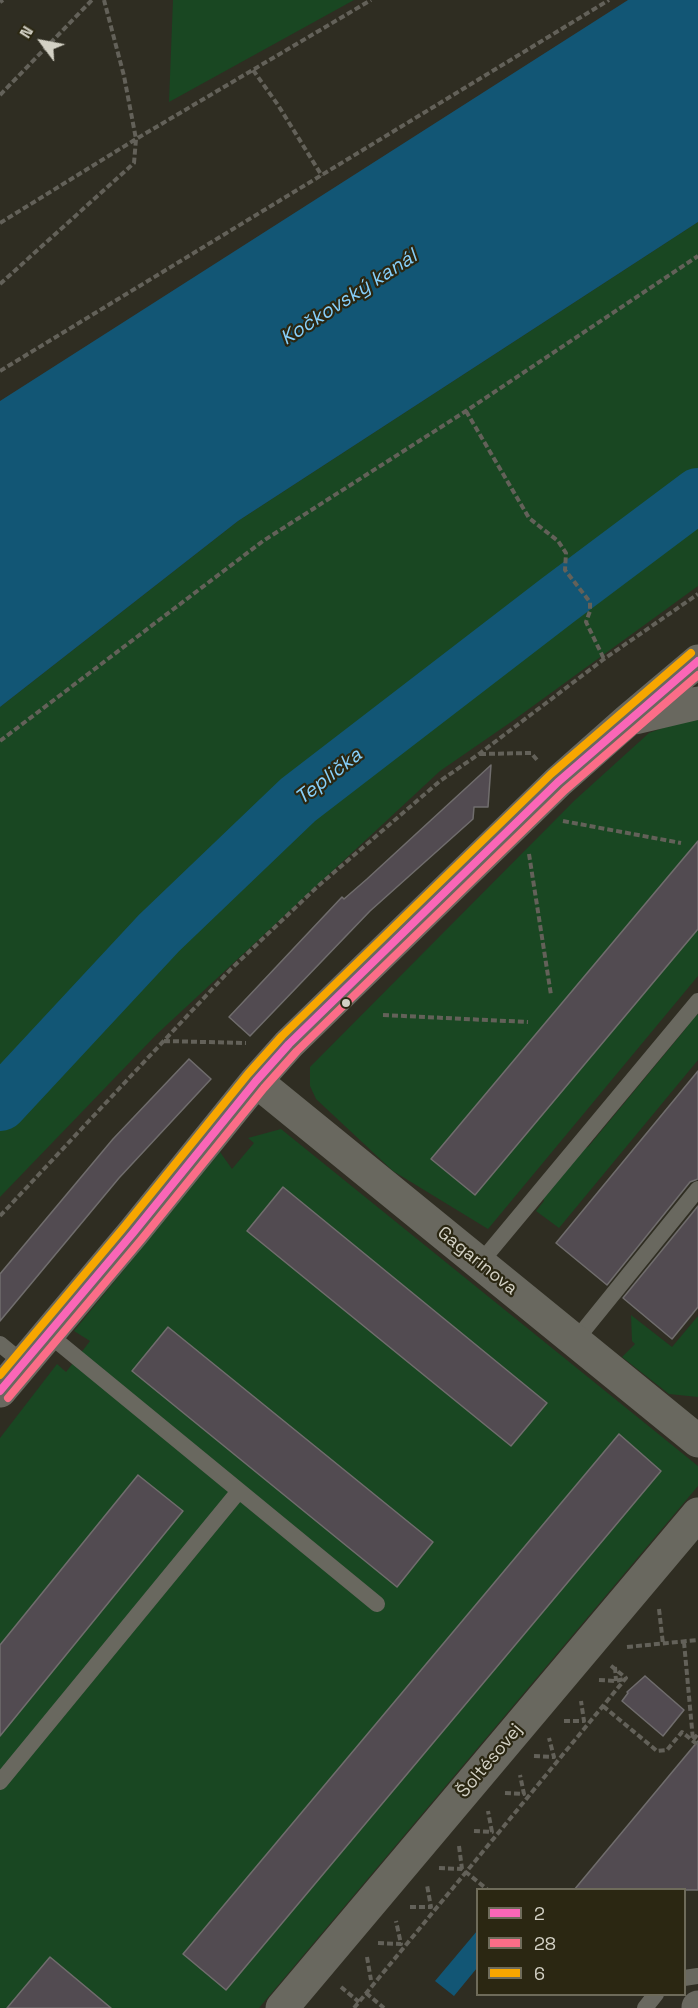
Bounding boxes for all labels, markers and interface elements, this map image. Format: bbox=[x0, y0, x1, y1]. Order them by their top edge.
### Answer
north arrow bbox=[12, 12, 72, 72]
text: N bbox=[15, 22, 38, 42]
water label: Kočkovský kanál bbox=[276, 245, 422, 351]
water label: Teplička bbox=[291, 743, 367, 811]
unlabelled marker bbox=[340, 997, 352, 1009]
street label: Gagarinova bbox=[433, 1222, 521, 1300]
street label: Šoltésovej bbox=[453, 1720, 527, 1802]
legend bbox=[476, 1888, 686, 1996]
text: 2 bbox=[534, 1902, 545, 1925]
text: 28 bbox=[534, 1932, 556, 1955]
text: 6 bbox=[534, 1962, 545, 1985]

